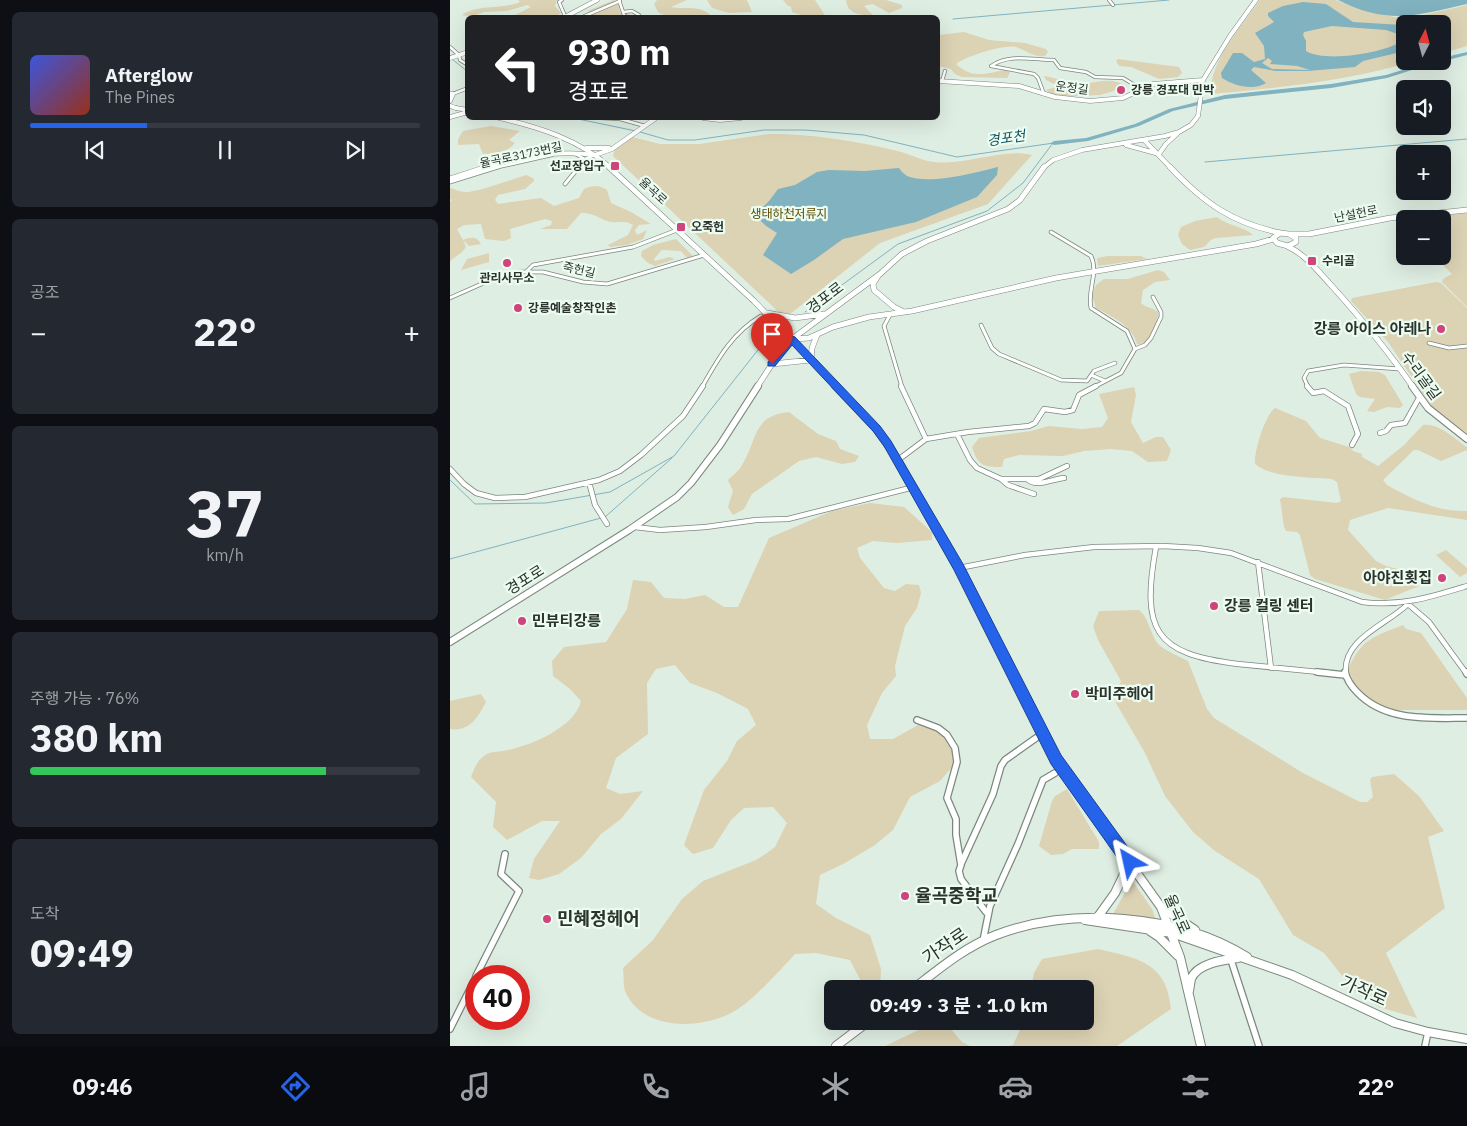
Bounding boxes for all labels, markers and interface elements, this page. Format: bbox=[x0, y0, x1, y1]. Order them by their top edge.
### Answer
north arrow bbox=[1396, 15, 1451, 70]
map controls bbox=[1396, 15, 1451, 265]
text: 930 m bbox=[568, 29, 671, 75]
icon: left bbox=[485, 35, 550, 100]
text: Afterglow bbox=[105, 63, 193, 87]
text: 경포로 bbox=[568, 76, 629, 105]
street label: 운정길 bbox=[1055, 78, 1089, 97]
button: sound bbox=[1396, 80, 1451, 135]
place label: 강릉 경포대 민박 bbox=[1131, 82, 1214, 97]
marker: 강릉 경포대 민박 bbox=[1115, 84, 1127, 96]
text: The Pines bbox=[105, 87, 175, 107]
water label: 경포천 bbox=[986, 126, 1027, 150]
icon: previous bbox=[81, 136, 109, 164]
icon: pause bbox=[211, 136, 239, 164]
icon: next bbox=[341, 136, 369, 164]
street label: 율곡로3173번길 bbox=[478, 138, 564, 171]
button: + bbox=[1396, 145, 1451, 200]
place label: 선교장입구 bbox=[550, 158, 605, 173]
marker: 선교장입구 bbox=[609, 160, 621, 172]
street label: 율곡로 bbox=[636, 174, 671, 207]
street label: 난설헌로 bbox=[1333, 202, 1379, 225]
park label: 생태하천저류지 bbox=[750, 206, 828, 221]
button: − bbox=[1396, 210, 1451, 265]
place label: 오죽헌 bbox=[691, 219, 724, 234]
marker: 오죽헌 bbox=[675, 221, 687, 233]
place label: 수리골 bbox=[1322, 253, 1355, 268]
marker: 수리골 bbox=[1306, 255, 1318, 267]
marker: 관리사무소 bbox=[501, 257, 513, 269]
street label: 죽헌길 bbox=[561, 258, 597, 281]
place label: 관리사무소 bbox=[479, 270, 535, 285]
street label: 경포로 bbox=[802, 278, 847, 318]
text: 공조 bbox=[30, 282, 59, 302]
place label: 강릉예술창작인촌 bbox=[528, 300, 616, 315]
marker: 강릉예술창작인촌 bbox=[512, 302, 524, 314]
text: 22° bbox=[193, 307, 257, 356]
pin bbox=[751, 313, 793, 364]
text: − bbox=[30, 314, 47, 351]
text: + bbox=[403, 314, 420, 351]
place label: 강릉 아이스 아레나 bbox=[1314, 319, 1431, 338]
icon: arrive bbox=[758, 320, 786, 348]
marker: 강릉 아이스 아레나 bbox=[1435, 323, 1447, 335]
street label: 수리골길 bbox=[1397, 348, 1445, 404]
text: 37 bbox=[186, 470, 264, 555]
text: km/h bbox=[206, 545, 244, 565]
street label: 경포로 bbox=[502, 561, 547, 599]
place label: 아야진횟집 bbox=[1363, 568, 1432, 587]
marker: 아야진횟집 bbox=[1436, 572, 1448, 584]
place label: 강릉 컬링 센터 bbox=[1224, 596, 1314, 615]
marker: 강릉 컬링 센터 bbox=[1208, 600, 1220, 612]
place label: 민뷰티강릉 bbox=[532, 611, 601, 630]
marker: 민뷰티강릉 bbox=[516, 615, 528, 627]
place label: 박미주헤어 bbox=[1085, 684, 1154, 703]
text: 주행 가능 · 76% bbox=[30, 688, 139, 708]
marker: 박미주헤어 bbox=[1069, 688, 1081, 700]
text: 380 km bbox=[30, 713, 163, 762]
position arrow bbox=[1103, 835, 1155, 887]
place label: 율곡중학교 bbox=[915, 884, 998, 907]
marker: 율곡중학교 bbox=[899, 890, 911, 902]
street label: 율곡로 bbox=[1160, 891, 1195, 937]
text: 도착 bbox=[30, 903, 59, 923]
place label: 민혜정헤어 bbox=[557, 907, 640, 930]
marker: 민혜정헤어 bbox=[541, 913, 553, 925]
street label: 가작로 bbox=[918, 922, 972, 969]
text: 09:49 bbox=[30, 928, 134, 977]
speed limit sign: 40 bbox=[465, 965, 530, 1030]
street label: 가작로 bbox=[1337, 970, 1392, 1011]
text: 09:49 · 3 분 · 1.0 km bbox=[870, 993, 1048, 1017]
icon: directions bbox=[278, 1069, 313, 1104]
icon: music bbox=[458, 1069, 493, 1104]
icon: phone bbox=[638, 1069, 673, 1104]
icon: climate bbox=[818, 1069, 853, 1104]
icon: car bbox=[998, 1069, 1033, 1104]
icon: filters bbox=[1178, 1069, 1213, 1104]
text: 09:46 bbox=[73, 1072, 133, 1101]
text: 22° bbox=[1358, 1072, 1394, 1101]

